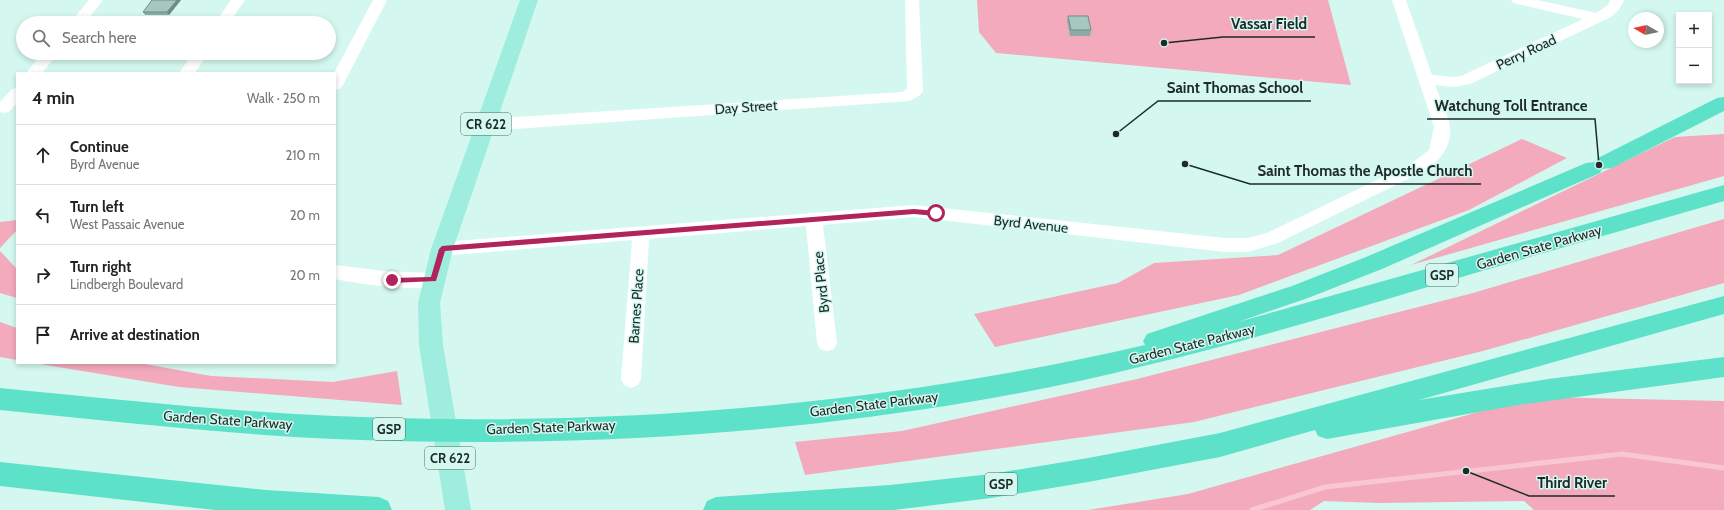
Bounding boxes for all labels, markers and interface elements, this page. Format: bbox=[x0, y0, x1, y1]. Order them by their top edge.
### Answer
callout: Vassar Field bbox=[1223, 10, 1315, 37]
north arrow bbox=[1628, 12, 1664, 48]
map controls bbox=[1676, 12, 1712, 84]
button: + bbox=[1676, 12, 1712, 48]
text: Vassar Field bbox=[1231, 15, 1307, 33]
search box bbox=[16, 16, 336, 60]
icon: search bbox=[30, 27, 52, 49]
text: Search here bbox=[62, 29, 137, 47]
street label: Perry Road bbox=[1493, 30, 1559, 74]
button: − bbox=[1676, 48, 1712, 84]
callout: Saint Thomas School bbox=[1158, 74, 1311, 101]
text: Saint Thomas School bbox=[1167, 79, 1303, 97]
text: 4 min bbox=[32, 88, 75, 108]
text: Walk · 250 m bbox=[247, 90, 320, 106]
callout: Watchung Toll Entrance bbox=[1427, 92, 1595, 119]
street label: Day Street bbox=[714, 96, 778, 118]
text: Watchung Toll Entrance bbox=[1435, 97, 1588, 115]
road number: CR 622 bbox=[461, 113, 511, 135]
text: Continue bbox=[70, 138, 129, 156]
icon: ahead bbox=[32, 144, 54, 166]
text: 210 m bbox=[286, 147, 320, 163]
text: Byrd Avenue bbox=[70, 156, 139, 172]
callout: Saint Thomas the Apostle Church bbox=[1250, 157, 1481, 184]
text: Saint Thomas the Apostle Church bbox=[1258, 162, 1472, 180]
text: Turn left bbox=[70, 198, 124, 216]
icon: left bbox=[32, 204, 54, 226]
route start bbox=[927, 204, 945, 222]
text: 20 m bbox=[290, 207, 320, 223]
street label: Byrd Avenue bbox=[993, 211, 1069, 237]
text: West Passaic Avenue bbox=[70, 216, 184, 232]
street label: Garden State Parkway bbox=[1474, 221, 1604, 273]
street label: Byrd Place bbox=[809, 250, 833, 314]
text: Turn right bbox=[70, 258, 131, 276]
icon: right bbox=[32, 264, 54, 286]
road number: GSP bbox=[1426, 264, 1458, 286]
text: 20 m bbox=[290, 267, 320, 283]
street label: Barnes Place bbox=[624, 268, 648, 344]
route end bbox=[383, 271, 401, 289]
text: Lindbergh Boulevard bbox=[70, 276, 183, 292]
street label: Garden State Parkway bbox=[1127, 320, 1257, 368]
icon: arrive bbox=[32, 324, 54, 346]
text: Arrive at destination bbox=[70, 326, 200, 344]
street label: Garden State Parkway bbox=[809, 387, 939, 421]
street label: Garden State Parkway bbox=[163, 407, 293, 433]
street label: Garden State Parkway bbox=[486, 416, 616, 438]
road number: GSP bbox=[373, 418, 405, 440]
road number: CR 622 bbox=[425, 447, 475, 469]
callout: Third River bbox=[1529, 469, 1615, 496]
road number: GSP bbox=[985, 473, 1017, 495]
text: Third River bbox=[1537, 474, 1607, 492]

